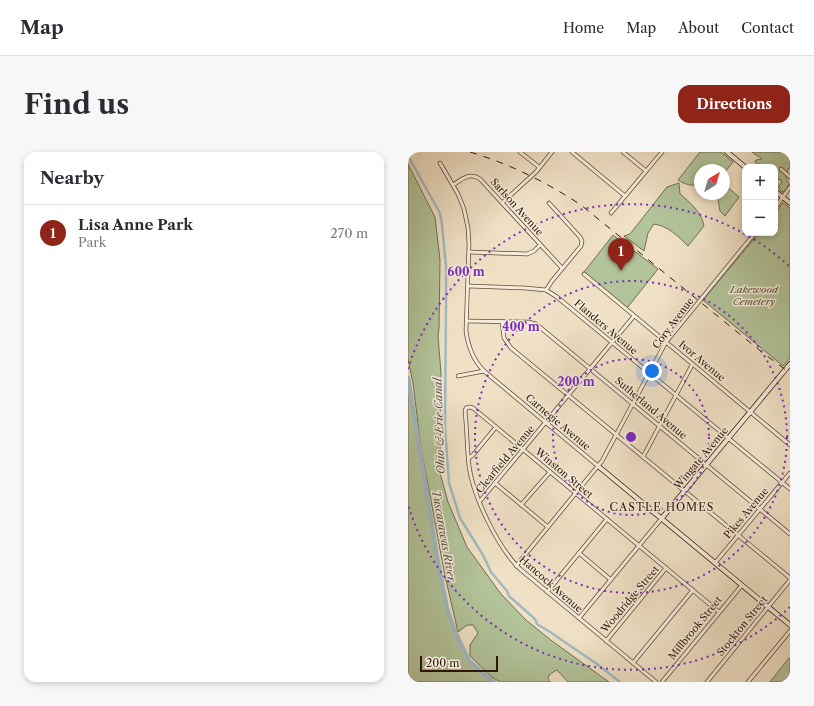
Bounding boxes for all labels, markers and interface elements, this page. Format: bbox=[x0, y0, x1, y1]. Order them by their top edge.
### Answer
text: Map bbox=[20, 16, 64, 39]
text: Home bbox=[563, 19, 604, 37]
text: Map bbox=[626, 19, 656, 37]
text: About bbox=[678, 19, 719, 37]
text: Contact bbox=[741, 19, 794, 37]
button: Directions bbox=[678, 85, 790, 123]
text: Find us bbox=[24, 87, 129, 121]
north arrow bbox=[694, 164, 730, 200]
map controls bbox=[742, 164, 778, 236]
button: + bbox=[742, 164, 778, 200]
text: Nearby bbox=[40, 168, 104, 188]
street label: Sarlson Avenue bbox=[488, 176, 547, 239]
button: − bbox=[742, 200, 778, 236]
text: Lisa Anne Park bbox=[78, 215, 193, 234]
text: 1 bbox=[50, 225, 56, 241]
text: 270 m bbox=[330, 225, 368, 241]
text: Park bbox=[78, 234, 106, 250]
pin: 1 bbox=[608, 238, 634, 271]
text: 600 m bbox=[447, 264, 485, 279]
park label: Lakewood Cemetery bbox=[729, 283, 779, 308]
street label: Cory Avenue bbox=[649, 294, 697, 351]
street label: Flanders Avenue bbox=[572, 297, 641, 358]
text: 400 m bbox=[502, 319, 540, 334]
street label: Ivor Avenue bbox=[676, 338, 728, 384]
your location bbox=[642, 361, 662, 381]
text: 200 m bbox=[557, 374, 595, 389]
street label: Sutherland Avenue bbox=[612, 374, 690, 442]
water label: Ohio & Erie Canal bbox=[430, 376, 448, 474]
street label: Carnegie Avenue bbox=[523, 391, 593, 453]
street label: Clearfield Avenue bbox=[473, 422, 537, 496]
street label: Wingate Avenue bbox=[670, 424, 731, 493]
centre of rings bbox=[624, 430, 638, 444]
street label: Winston Street bbox=[532, 444, 596, 501]
street label: Pikes Avenue bbox=[721, 484, 771, 541]
water label: Tuscarawas River bbox=[429, 489, 459, 584]
district label: CASTLE HOMES bbox=[610, 500, 714, 514]
street label: Hancock Avenue bbox=[517, 553, 586, 615]
street label: Woodridge Street bbox=[597, 562, 662, 636]
street label: Millbrook Street bbox=[665, 593, 725, 662]
street label: Stockton Street bbox=[714, 593, 770, 659]
scale bar bbox=[420, 654, 498, 673]
text: 200 m bbox=[426, 656, 459, 670]

